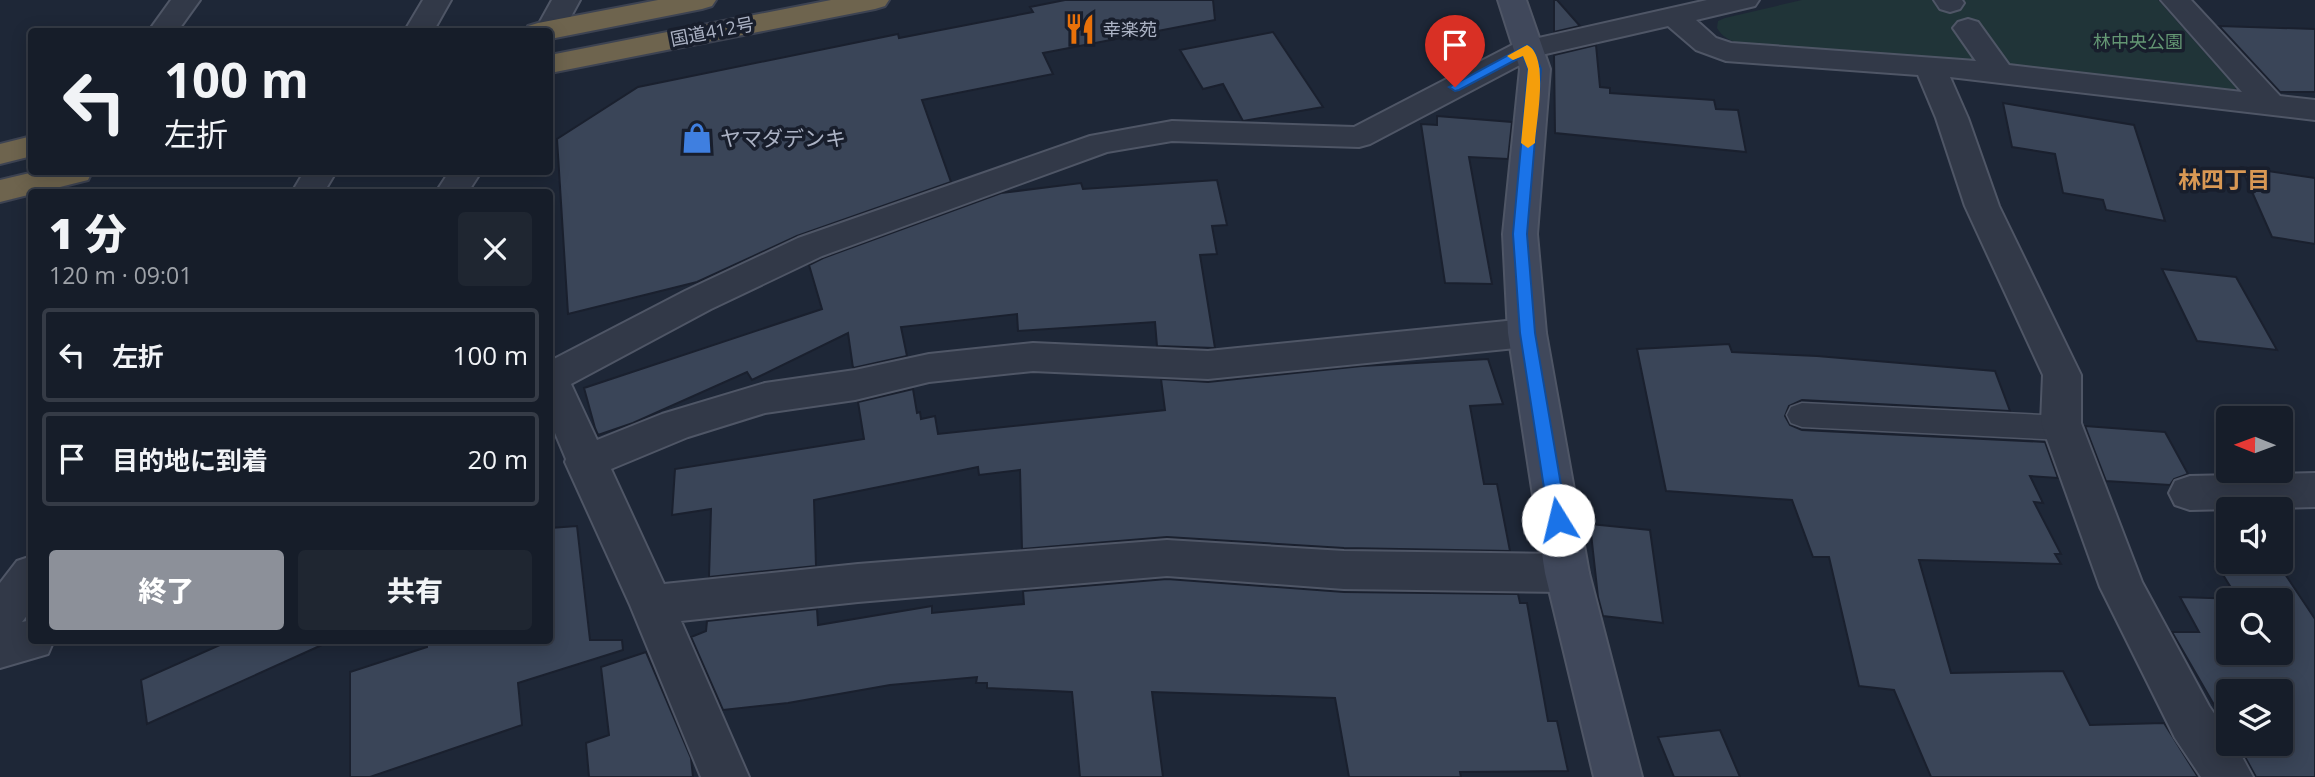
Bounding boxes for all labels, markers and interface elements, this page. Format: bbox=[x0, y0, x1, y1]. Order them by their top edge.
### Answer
street label: 国道412号 bbox=[668, 11, 756, 51]
restaurant icon: 幸楽苑 bbox=[1063, 12, 1097, 46]
pin bbox=[1425, 15, 1485, 87]
place label: 幸楽苑 bbox=[1103, 17, 1157, 41]
icon: arrive bbox=[1436, 26, 1474, 64]
park label: 林中央公園 bbox=[2093, 29, 2183, 53]
text: 100 m bbox=[164, 46, 309, 112]
icon: left bbox=[49, 56, 140, 147]
text: 左折 bbox=[164, 112, 228, 155]
shop icon: ヤマダデンキ bbox=[680, 121, 714, 155]
place label: ヤマダデンキ bbox=[720, 124, 846, 152]
district label: 林四丁目 bbox=[2178, 163, 2270, 195]
text: 1 分 bbox=[49, 204, 127, 261]
button: close bbox=[458, 212, 532, 286]
text: 120 m · 09:01 bbox=[49, 259, 192, 291]
icon: left bbox=[53, 336, 91, 374]
text: 100 m bbox=[453, 337, 528, 373]
text: 左折 bbox=[112, 338, 164, 374]
north arrow bbox=[2216, 406, 2292, 483]
map controls bbox=[2216, 406, 2293, 756]
icon: arrive bbox=[53, 440, 91, 478]
text: 20 m bbox=[467, 441, 528, 477]
text: 目的地に到着 bbox=[112, 442, 268, 478]
position arrow bbox=[1521, 483, 1595, 557]
button: sound bbox=[2216, 497, 2293, 574]
button: 終了 bbox=[49, 550, 284, 630]
button: 共有 bbox=[298, 550, 532, 630]
button: search bbox=[2216, 588, 2293, 665]
button: layers bbox=[2216, 679, 2293, 756]

